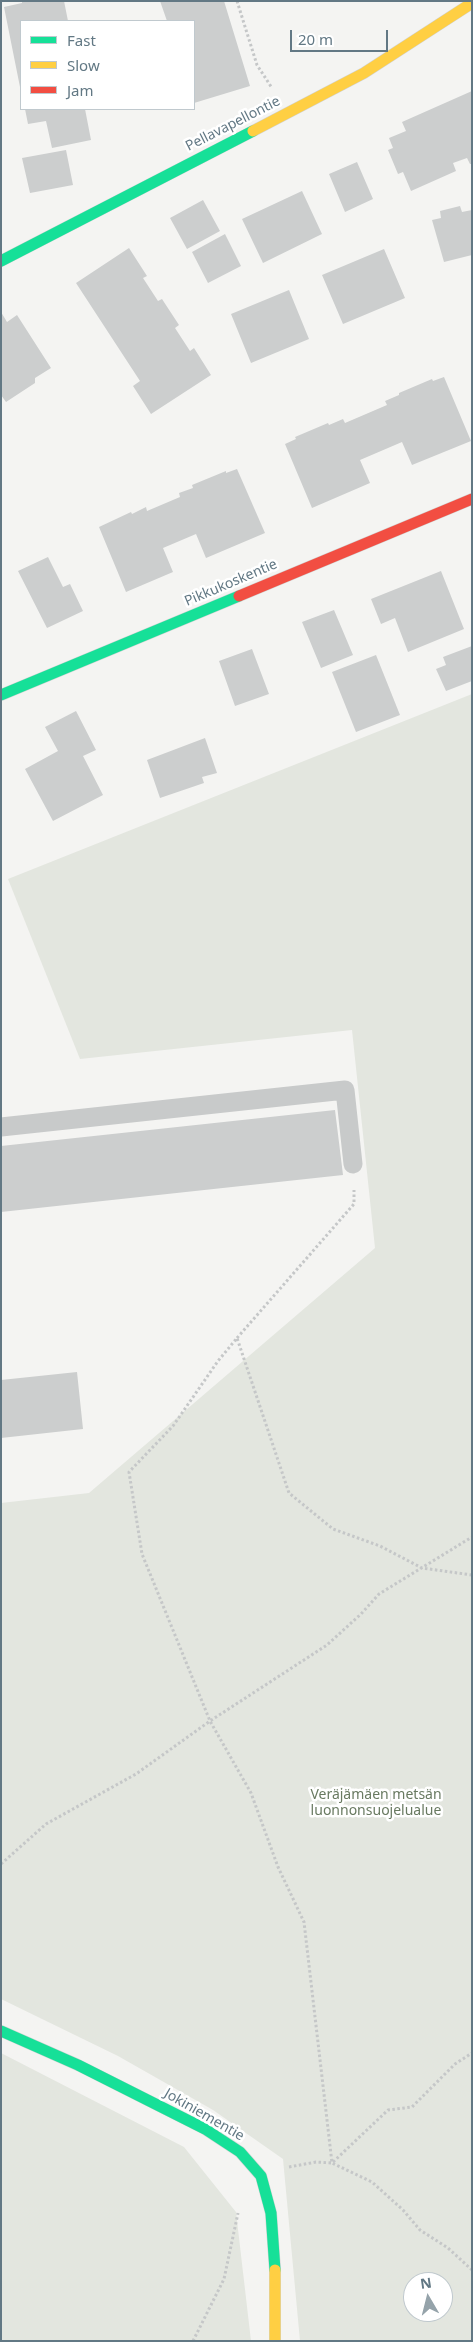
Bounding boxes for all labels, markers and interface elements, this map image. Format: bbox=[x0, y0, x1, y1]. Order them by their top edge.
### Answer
legend bbox=[20, 20, 195, 110]
scale bar bbox=[293, 20, 390, 52]
text: 20 m bbox=[298, 29, 333, 49]
text: Fast bbox=[67, 30, 96, 50]
text: Slow bbox=[67, 55, 100, 75]
text: Jam bbox=[67, 80, 94, 100]
street label: Pellavapellontie bbox=[183, 93, 283, 155]
street label: Pikkukoskentie bbox=[182, 556, 280, 610]
park label: Veräjämäen metsän luonnonsuojelualue bbox=[310, 1787, 442, 1820]
street label: Jokiniementie bbox=[161, 2085, 247, 2145]
north arrow bbox=[403, 2272, 453, 2322]
text: N bbox=[419, 2272, 433, 2293]

